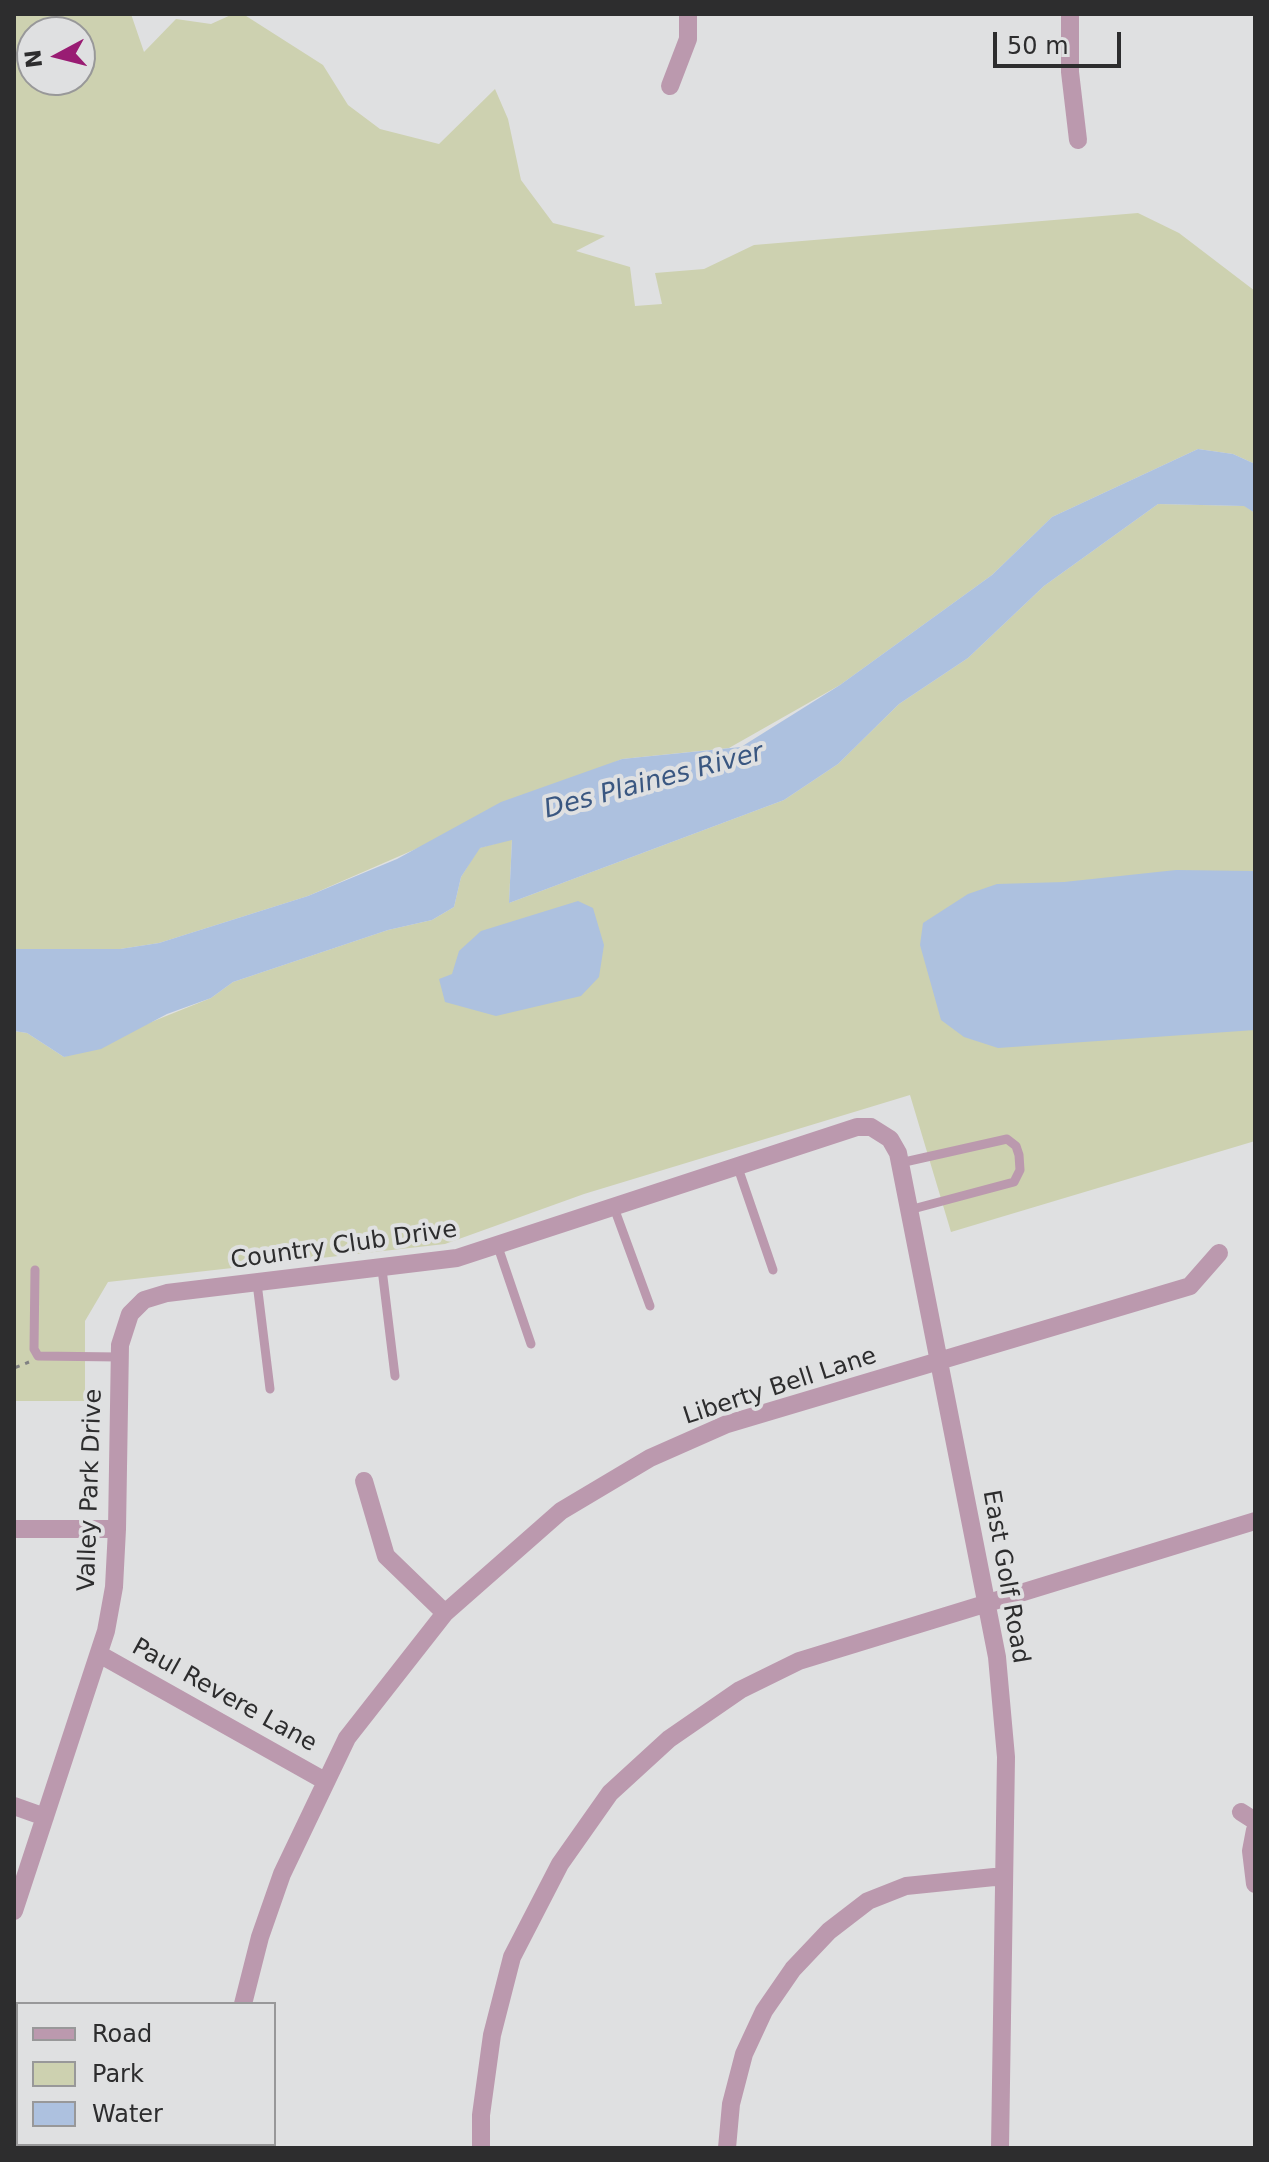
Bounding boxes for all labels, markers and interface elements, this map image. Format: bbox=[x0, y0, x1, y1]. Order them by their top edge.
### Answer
north arrow bbox=[16, 16, 96, 96]
scale bar bbox=[997, 16, 1125, 66]
text: 50 m bbox=[1007, 32, 1069, 60]
text: N bbox=[20, 48, 47, 69]
water label: Des Plaines River bbox=[541, 738, 767, 826]
street label: Country Club Drive bbox=[229, 1216, 459, 1276]
street label: Liberty Bell Lane bbox=[680, 1342, 880, 1432]
street label: Valley Park Drive bbox=[73, 1388, 109, 1592]
street label: East Golf Road bbox=[976, 1488, 1034, 1666]
street label: Paul Revere Lane bbox=[127, 1633, 321, 1759]
legend bbox=[16, 2002, 276, 2146]
text: Road bbox=[92, 2020, 152, 2048]
text: Park bbox=[92, 2060, 144, 2088]
text: Water bbox=[92, 2100, 163, 2128]

